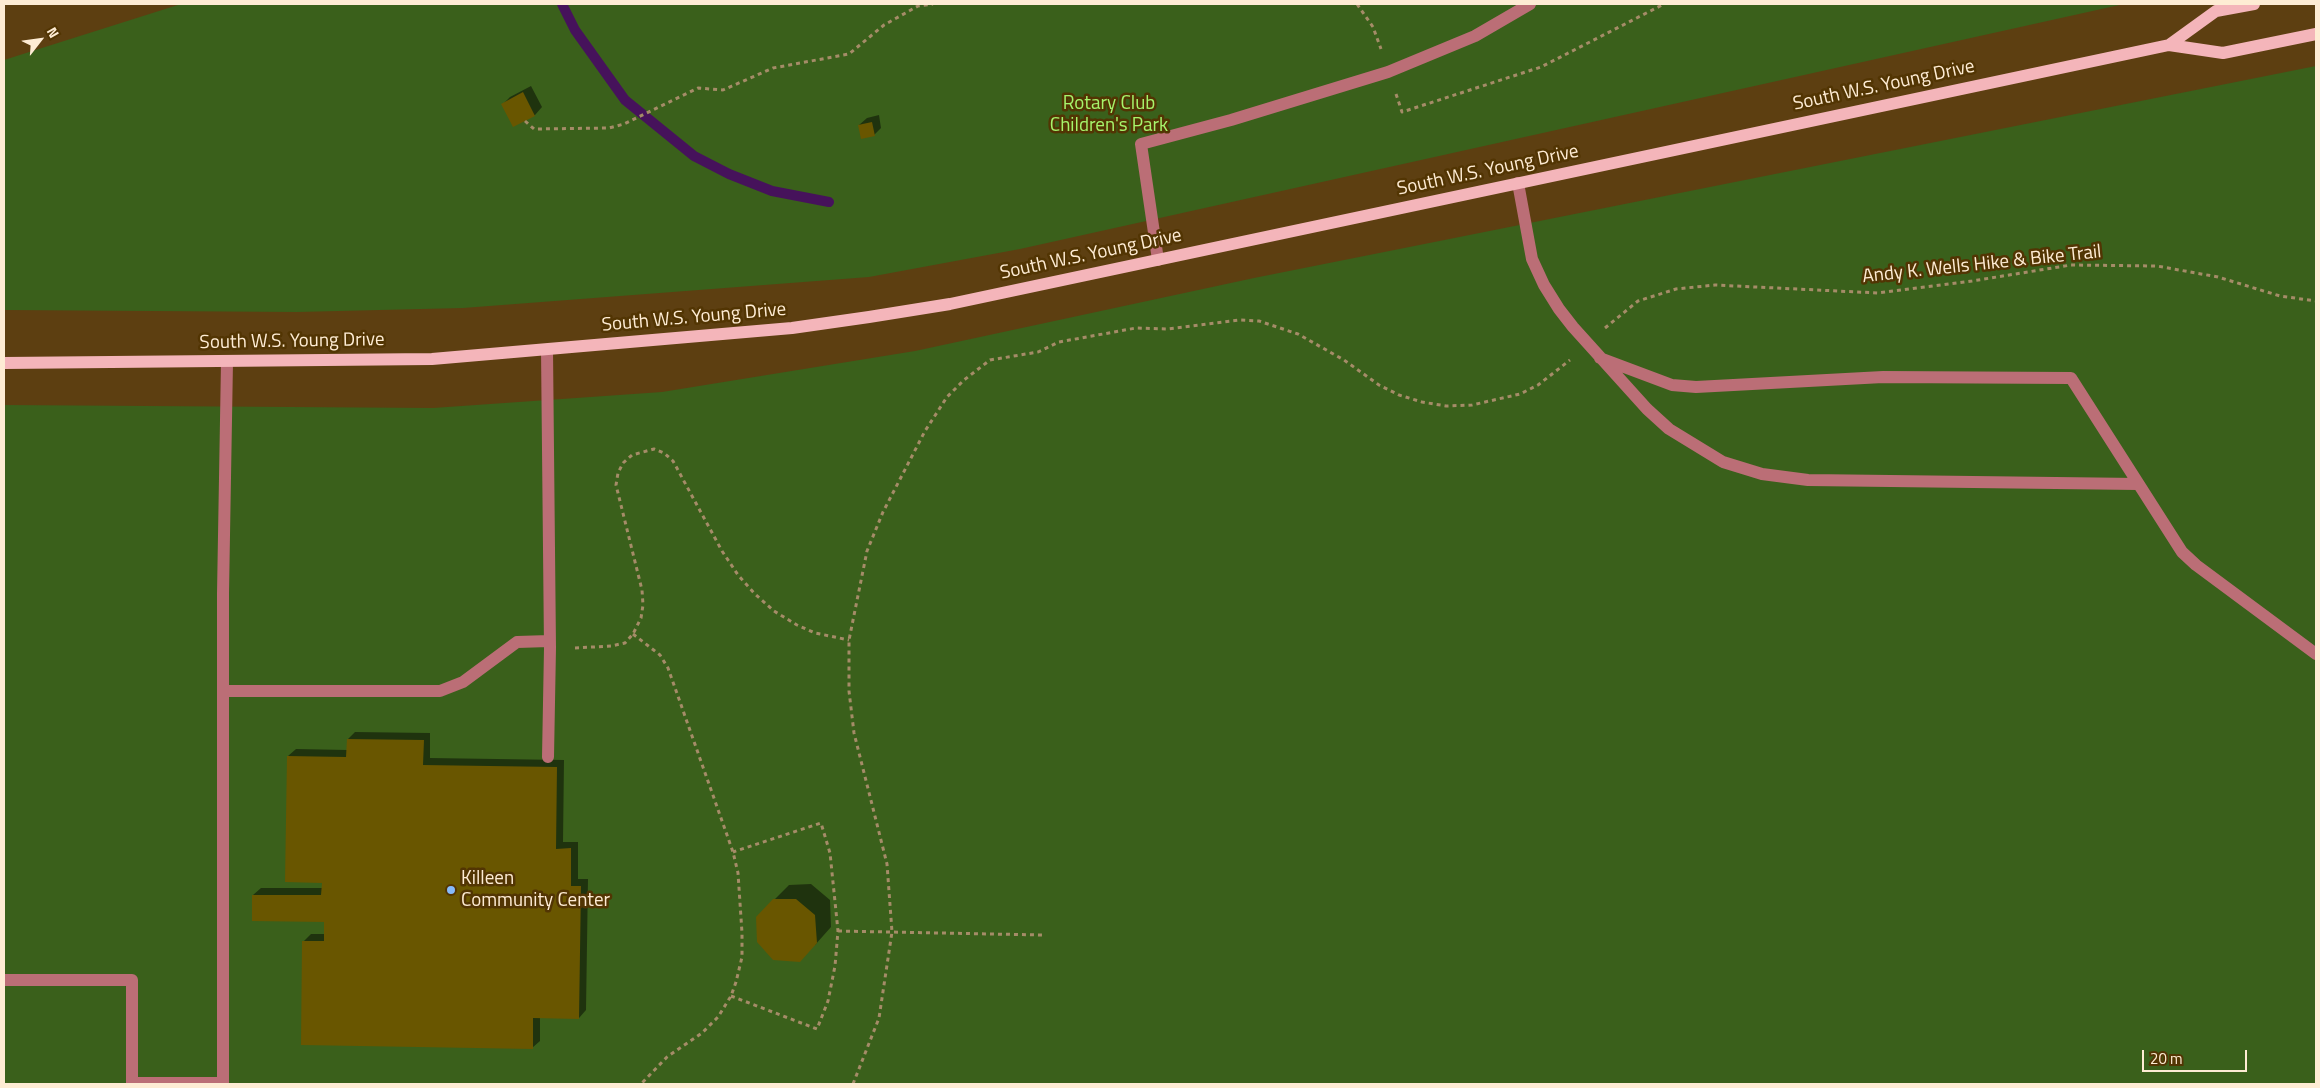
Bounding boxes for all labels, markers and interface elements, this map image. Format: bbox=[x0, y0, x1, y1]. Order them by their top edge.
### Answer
north arrow bbox=[15, 15, 65, 65]
text: N bbox=[42, 23, 65, 42]
street label: South W.S. Young Drive bbox=[1791, 56, 1977, 116]
park label: Rotary Club Children's Park bbox=[1050, 93, 1168, 137]
street label: South W.S. Young Drive bbox=[1395, 141, 1581, 201]
street label: South W.S. Young Drive bbox=[998, 225, 1184, 285]
street label: Andy K. Wells Hike & Bike Trail bbox=[1861, 241, 2103, 289]
street label: South W.S. Young Drive bbox=[601, 299, 787, 337]
street label: South W.S. Young Drive bbox=[199, 329, 385, 355]
place label: Killeen Community Center bbox=[461, 868, 610, 912]
marker: Killeen Community Center bbox=[445, 884, 457, 896]
scale bar bbox=[2145, 1040, 2250, 1072]
text: 20 m bbox=[2150, 1047, 2183, 1070]

